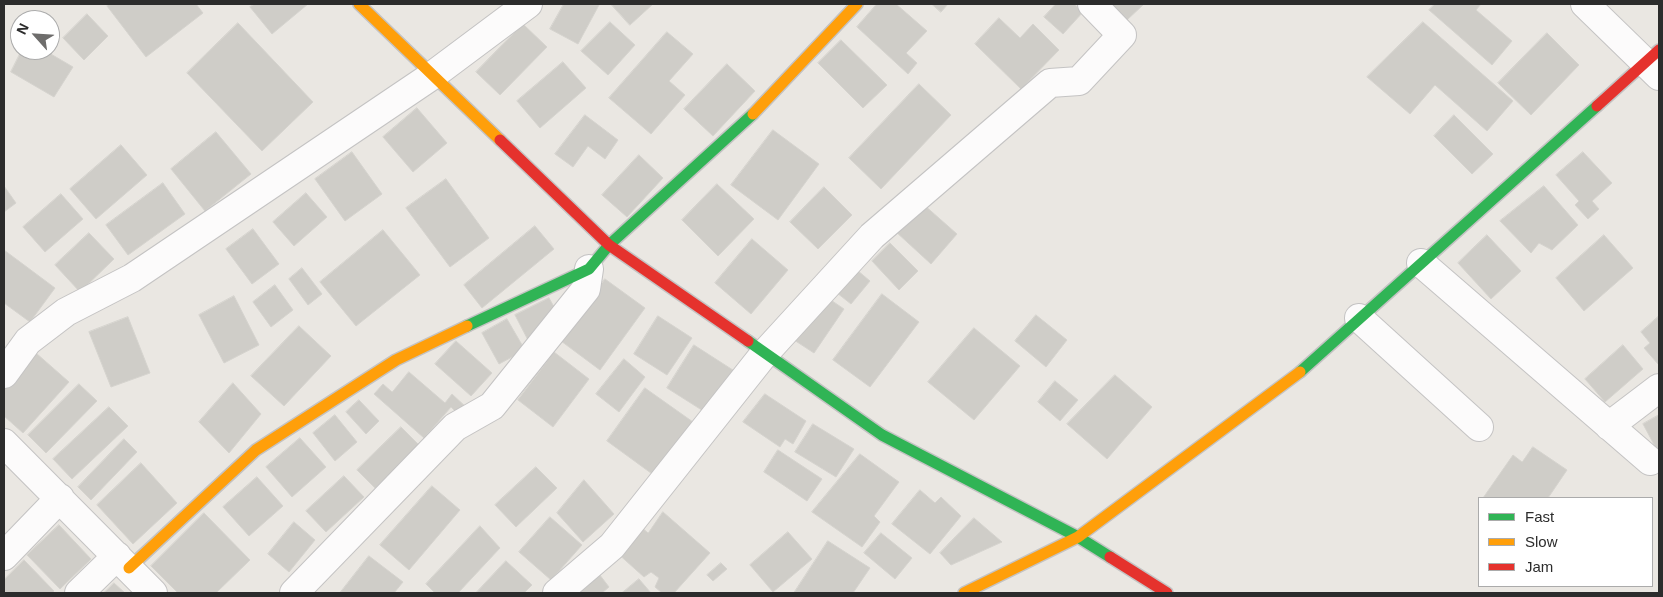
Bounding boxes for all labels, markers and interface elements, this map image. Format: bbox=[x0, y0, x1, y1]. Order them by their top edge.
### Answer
north arrow bbox=[10, 10, 60, 60]
text: N bbox=[13, 21, 32, 37]
legend bbox=[1478, 497, 1653, 587]
text: Fast bbox=[1525, 508, 1554, 525]
text: Slow bbox=[1525, 533, 1558, 550]
text: Jam bbox=[1525, 558, 1553, 575]

